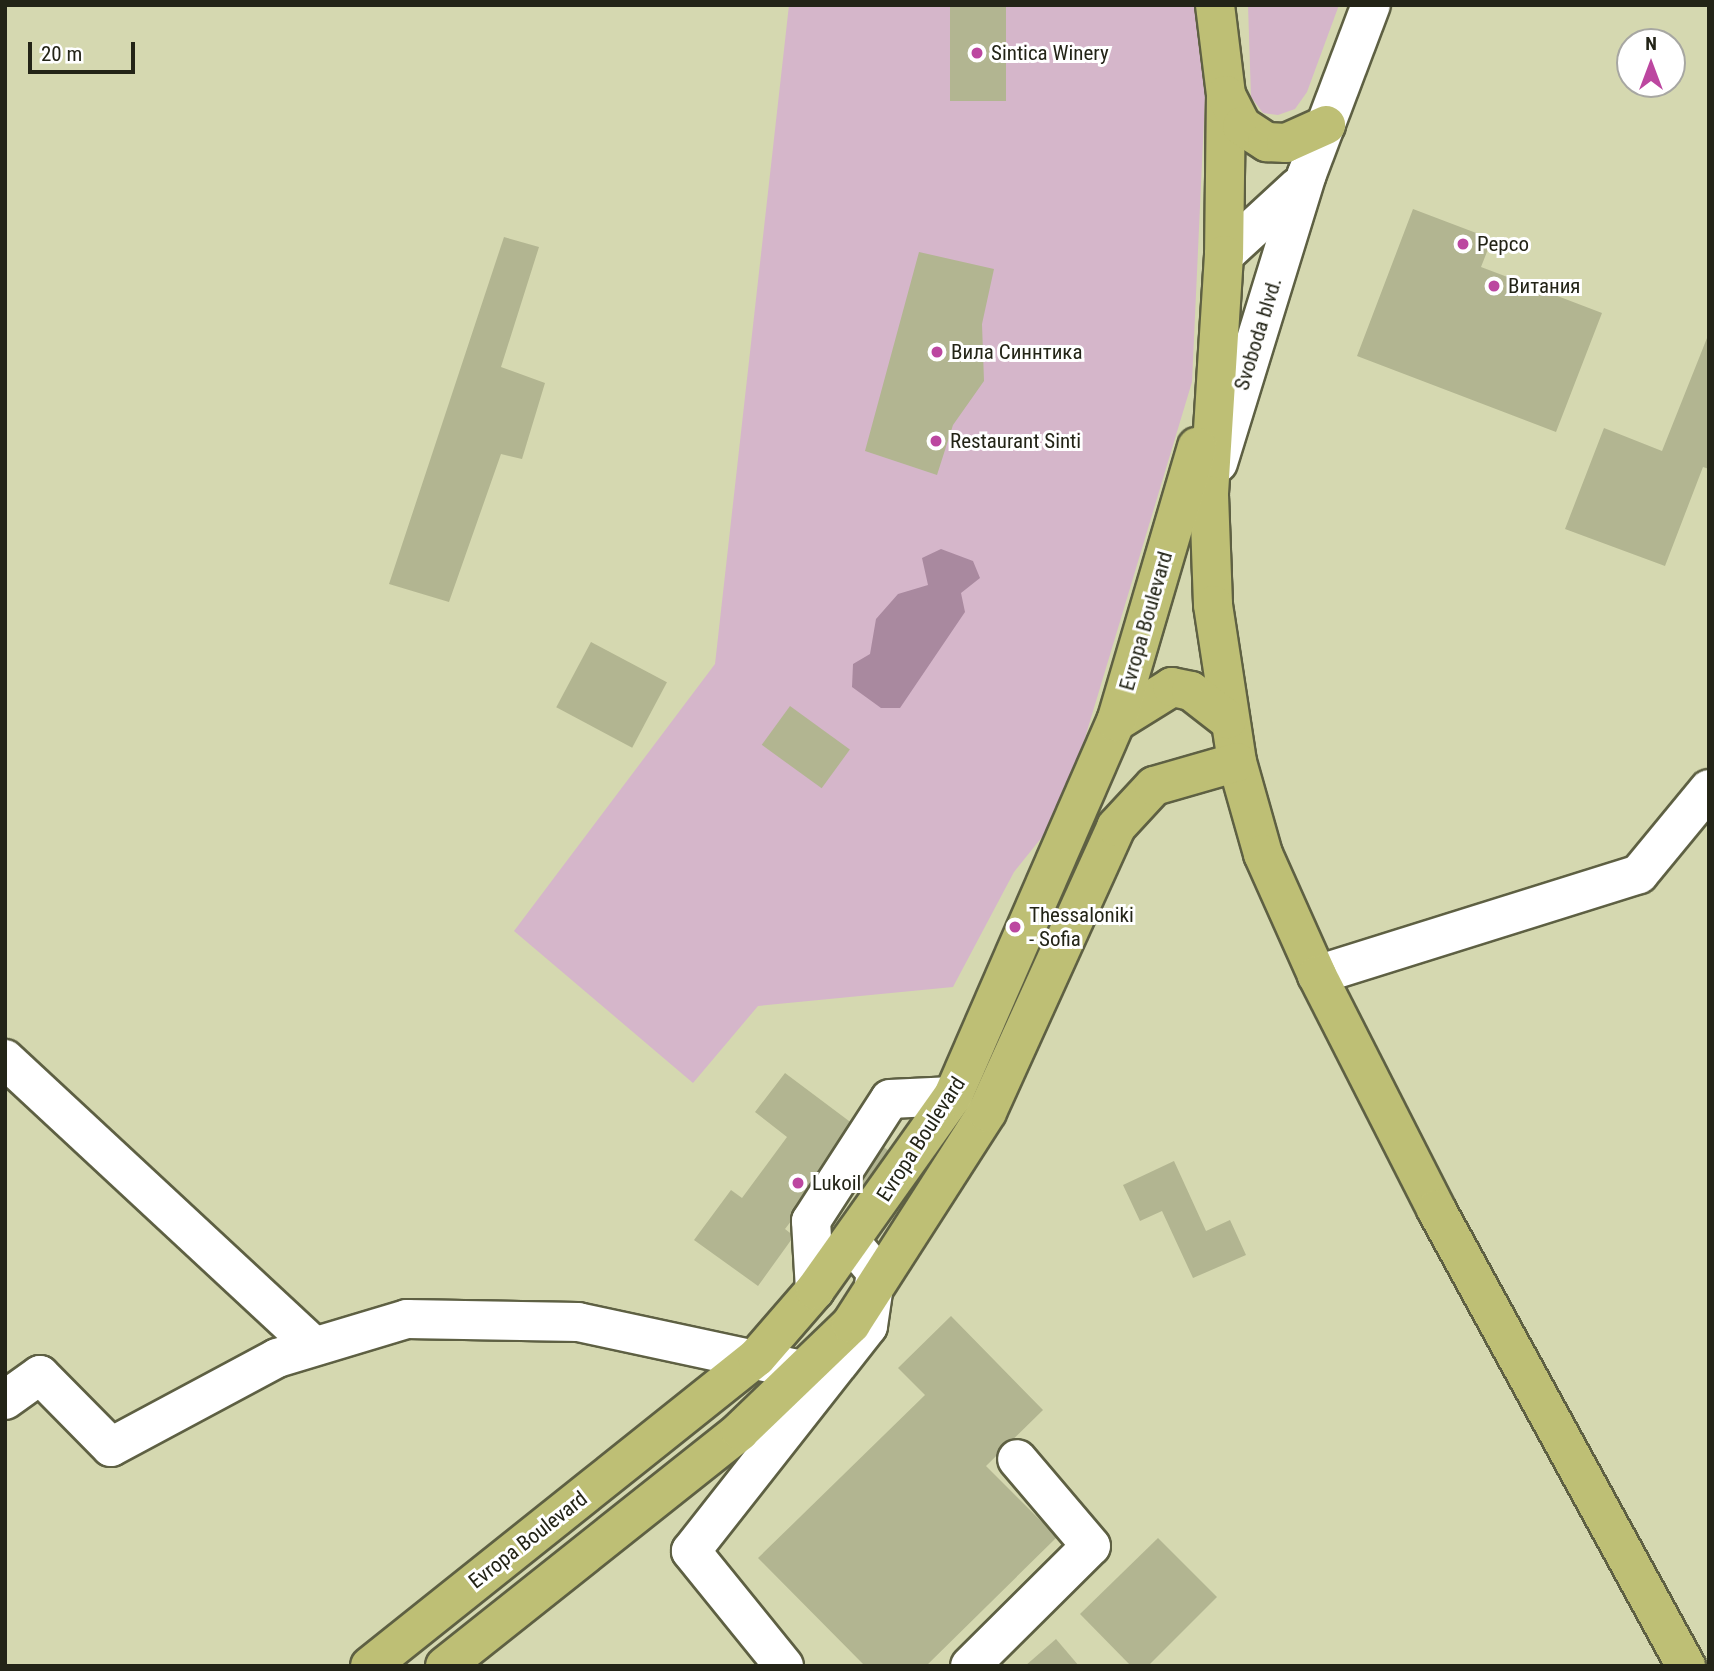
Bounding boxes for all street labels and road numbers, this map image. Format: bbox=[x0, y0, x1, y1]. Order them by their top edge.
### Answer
street label: Svoboda blvd. bbox=[1229, 275, 1287, 393]
street label: Evropa Boulevard bbox=[1114, 549, 1178, 693]
street label: Evropa Boulevard bbox=[871, 1072, 971, 1206]
street label: Evropa Boulevard bbox=[464, 1486, 592, 1594]

